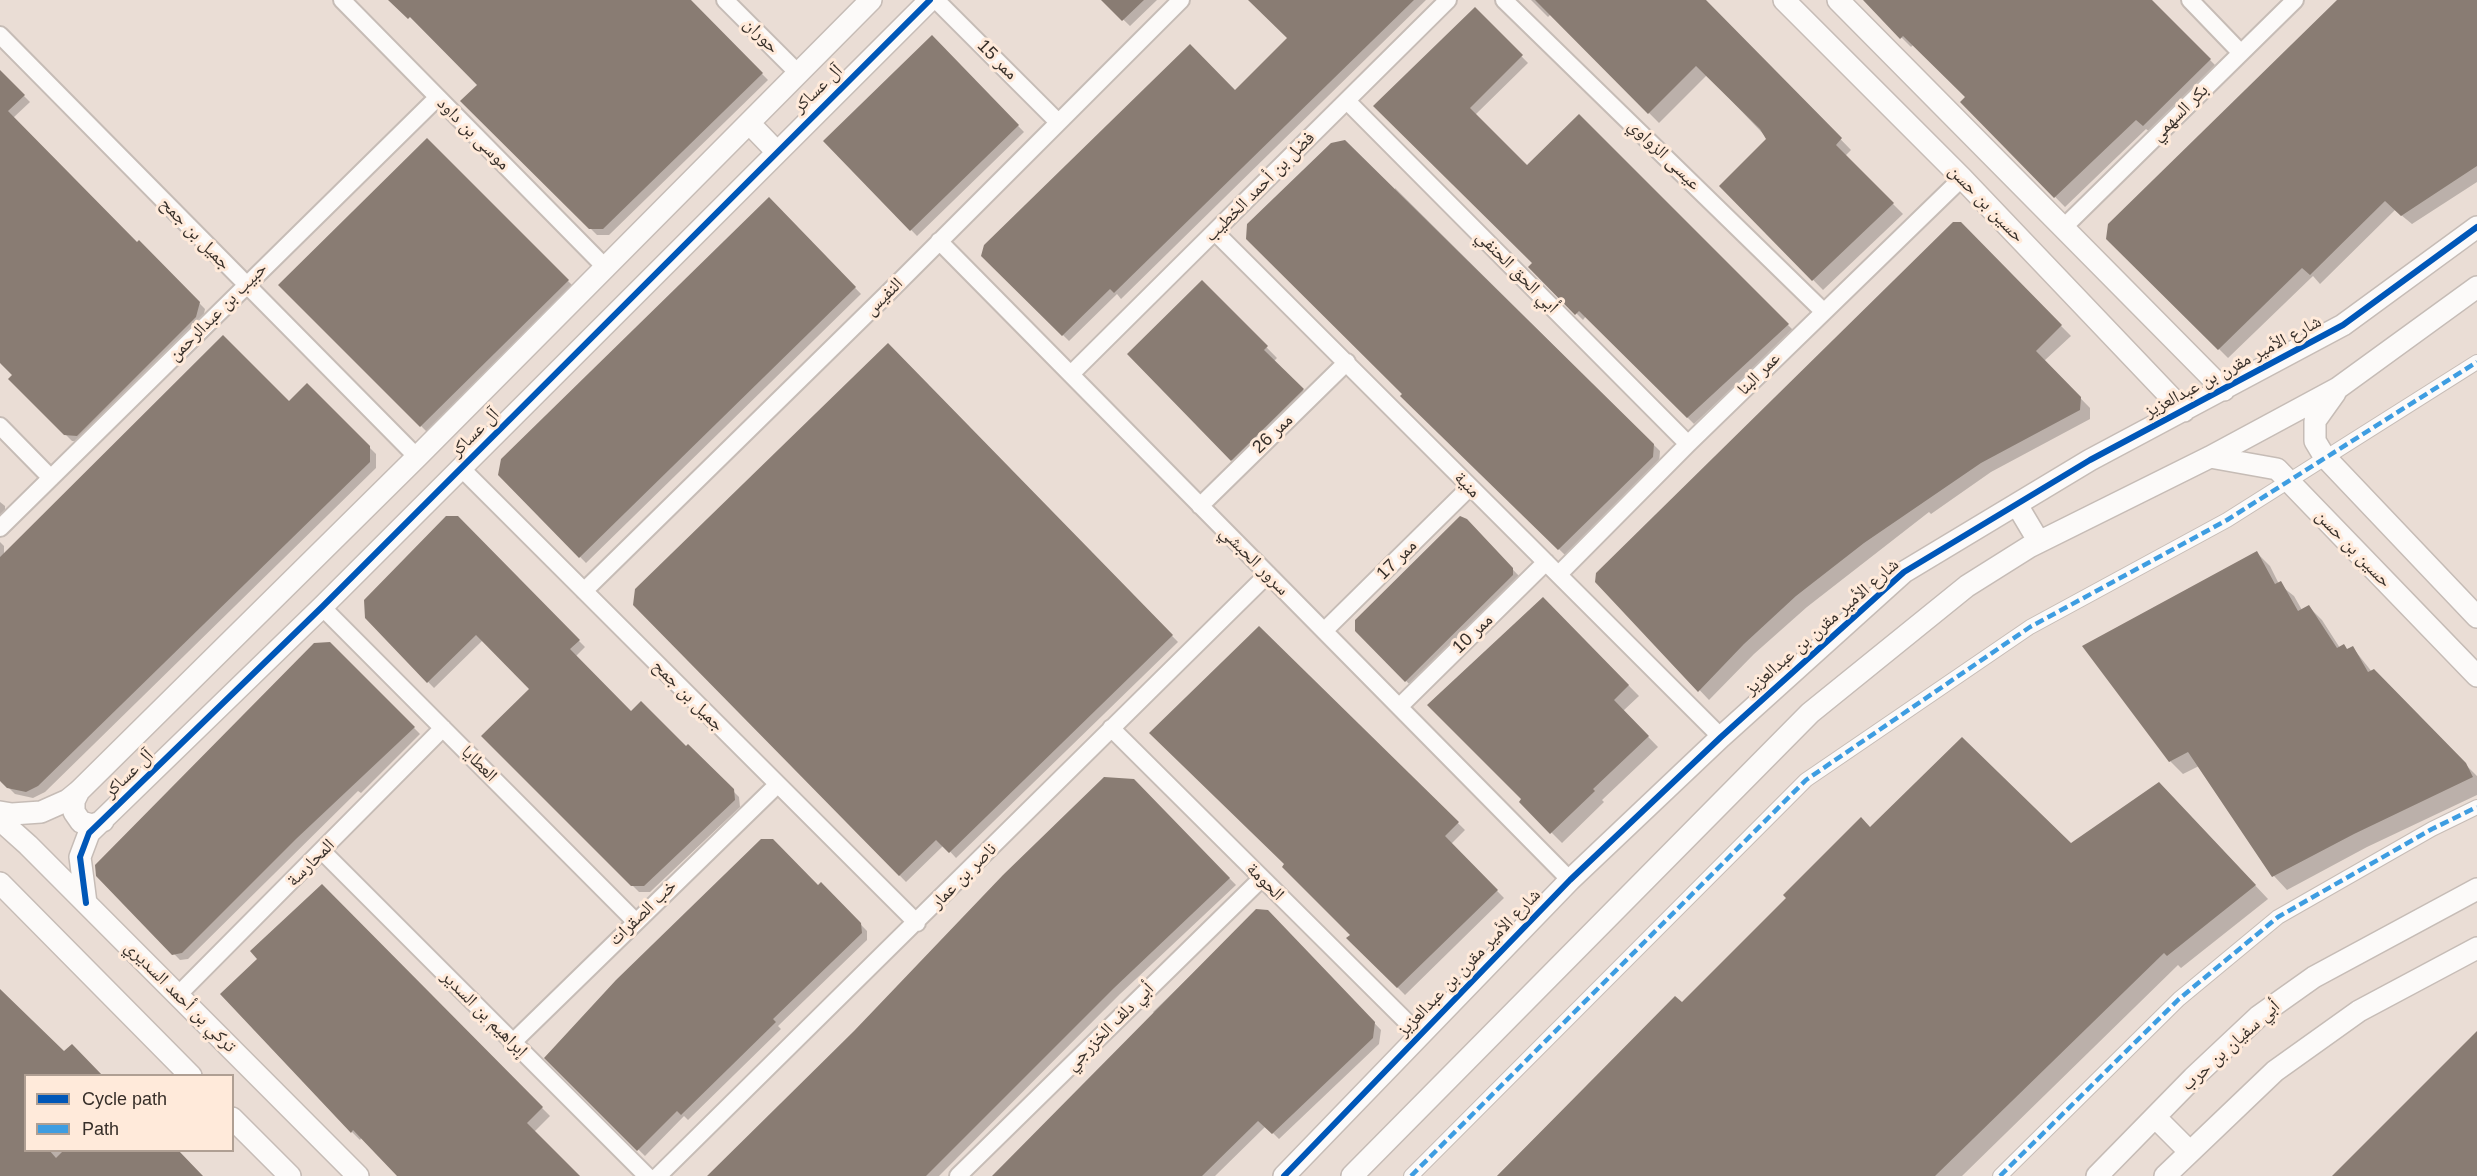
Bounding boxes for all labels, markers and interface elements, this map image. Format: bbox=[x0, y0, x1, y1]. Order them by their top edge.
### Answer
street label: حوران bbox=[739, 14, 783, 58]
street label: ممر 15 bbox=[972, 35, 1022, 85]
street label: آل عساكر bbox=[789, 60, 847, 118]
street label: بكر السهمي bbox=[2147, 80, 2213, 146]
street label: موسى بن داود bbox=[432, 93, 514, 175]
street label: عيسى الزواوي bbox=[1623, 115, 1705, 195]
street label: فضل بن أحمد الخطيب bbox=[1200, 127, 1320, 247]
street label: حسين بن حسن bbox=[1944, 161, 2028, 247]
street label: جميل بن جمح bbox=[155, 193, 235, 275]
street label: أبي الحق الحنفي bbox=[1471, 226, 1563, 318]
street label: حبيب بن عبدالرحمن bbox=[164, 258, 272, 366]
street label: النفيس bbox=[860, 273, 908, 321]
street label: شارع الأمير مقرن بن عبدالعزيز bbox=[2141, 311, 2325, 423]
street label: عمر البنا bbox=[1733, 348, 1785, 400]
street label: آل عساكر bbox=[446, 404, 504, 462]
street label: ممر 26 bbox=[1248, 410, 1298, 458]
street label: منية bbox=[1449, 467, 1485, 503]
street label: حسين بن حسن bbox=[2311, 506, 2395, 592]
street label: سرور الحبشي bbox=[1215, 522, 1293, 600]
street label: ممر 17 bbox=[1372, 535, 1422, 585]
street label: شارع الأمير مقرن بن عبدالعزيز bbox=[1740, 554, 1904, 700]
street label: ممر 10 bbox=[1448, 610, 1498, 658]
street label: جميل بن جمح bbox=[648, 656, 728, 736]
street label: العطايا bbox=[456, 741, 502, 787]
street label: آل عساكر bbox=[100, 745, 158, 803]
street label: المحارسة bbox=[283, 835, 339, 891]
street label: ناصر بن عمار bbox=[927, 839, 1001, 913]
street label: الحومة bbox=[1242, 859, 1288, 905]
street label: خب الصقرات bbox=[605, 875, 681, 951]
street label: شارع الأمير مقرن بن عبدالعزيز bbox=[1393, 884, 1545, 1042]
street label: تركي بن أحمد السديري bbox=[120, 937, 240, 1057]
street label: إبراهيم بن السدير bbox=[436, 966, 532, 1062]
street label: أبي دلف الخزرجي bbox=[1061, 978, 1159, 1076]
street label: أبي سفيان بن حرب bbox=[2177, 996, 2285, 1096]
legend bbox=[24, 1074, 234, 1152]
text: Cycle path bbox=[82, 1089, 167, 1109]
text: Path bbox=[82, 1119, 119, 1139]

